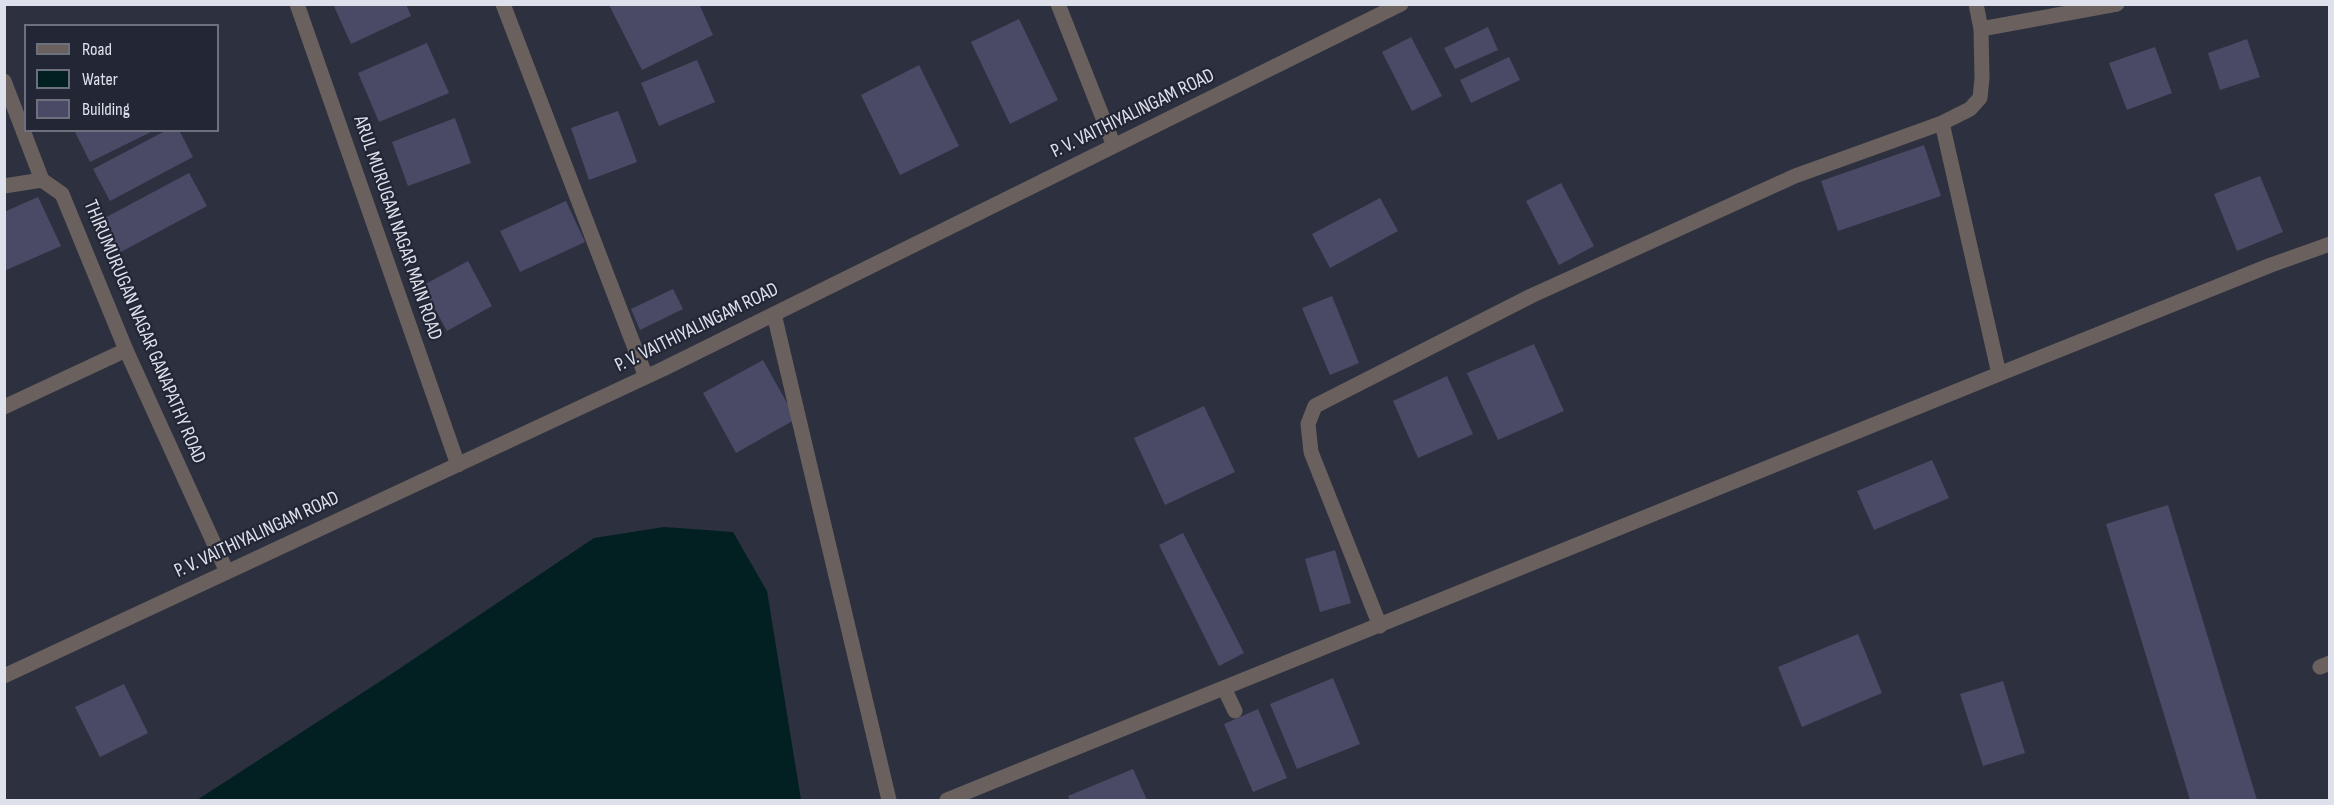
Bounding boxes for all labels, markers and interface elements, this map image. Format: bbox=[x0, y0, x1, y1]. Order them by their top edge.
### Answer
legend bbox=[24, 24, 219, 132]
text: Road bbox=[82, 39, 112, 60]
street label: P. V. VAITHIYALINGAM ROAD bbox=[1047, 64, 1219, 164]
text: Water bbox=[82, 69, 118, 90]
text: Building bbox=[82, 99, 130, 120]
street label: ARUL MURUGAN NAGAR MAIN ROAD bbox=[347, 113, 447, 343]
street label: THIRUMURUGAN NAGAR GANAPATHY ROAD bbox=[78, 197, 210, 467]
street label: P. V. VAITHIYALINGAM ROAD bbox=[611, 278, 783, 378]
street label: P. V. VAITHIYALINGAM ROAD bbox=[171, 486, 343, 584]

